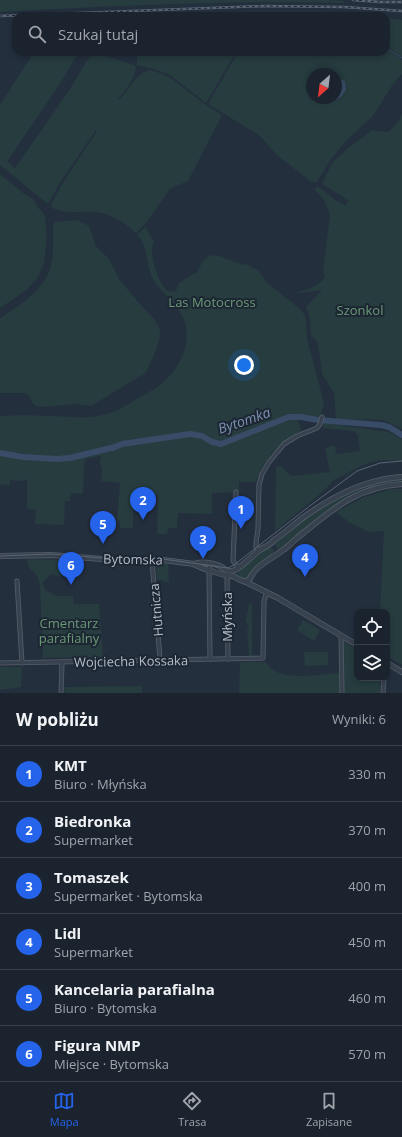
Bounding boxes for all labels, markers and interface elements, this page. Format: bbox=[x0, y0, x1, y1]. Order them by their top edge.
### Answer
search box bbox=[12, 12, 390, 56]
icon: search bbox=[26, 23, 48, 45]
text: Szukaj tutaj bbox=[58, 24, 138, 44]
north arrow bbox=[306, 68, 342, 104]
park label: Las Motocross bbox=[168, 293, 256, 311]
park label: Szonkol bbox=[337, 301, 383, 319]
your location bbox=[234, 355, 254, 375]
water label: Bytomka bbox=[215, 402, 273, 438]
pin: 2 bbox=[130, 487, 156, 520]
pin: 1 bbox=[228, 496, 254, 529]
pin: 5 bbox=[90, 511, 116, 544]
pin: 3 bbox=[190, 526, 216, 559]
pin: 4 bbox=[292, 544, 318, 577]
street label: Bytomska bbox=[103, 549, 163, 569]
pin: 6 bbox=[58, 552, 84, 585]
street label: Hutnicza bbox=[145, 583, 167, 637]
street label: Młyńska bbox=[218, 592, 236, 642]
map controls bbox=[354, 609, 390, 681]
button: locate bbox=[354, 609, 390, 645]
park label: Cmentarz parafialny bbox=[39, 614, 100, 647]
button: layers bbox=[354, 645, 390, 681]
street label: Wojciecha Kossaka bbox=[74, 651, 188, 671]
text: W pobliżu bbox=[16, 708, 99, 731]
text: Wyniki: 6 bbox=[332, 710, 386, 728]
text: KMT bbox=[54, 755, 87, 775]
text: 1 bbox=[25, 765, 33, 783]
text: 330 m bbox=[348, 765, 386, 783]
text: Biuro · Młyńska bbox=[54, 775, 147, 793]
text: Biedronka bbox=[54, 811, 131, 831]
text: 2 bbox=[25, 821, 33, 839]
text: 370 m bbox=[348, 821, 386, 839]
text: Supermarket bbox=[54, 831, 133, 849]
text: Tomaszek bbox=[54, 867, 129, 887]
text: 3 bbox=[25, 877, 33, 895]
text: 400 m bbox=[348, 877, 386, 895]
text: Supermarket · Bytomska bbox=[54, 887, 203, 905]
text: Lidl bbox=[54, 923, 81, 943]
text: 4 bbox=[25, 933, 33, 951]
text: 450 m bbox=[348, 933, 386, 951]
text: Supermarket bbox=[54, 943, 133, 961]
text: Kancelaria parafialna bbox=[54, 979, 215, 999]
text: 5 bbox=[25, 989, 33, 1007]
text: 460 m bbox=[348, 989, 386, 1007]
text: Biuro · Bytomska bbox=[54, 999, 157, 1017]
text: Figura NMP bbox=[54, 1035, 141, 1055]
text: 6 bbox=[25, 1045, 33, 1063]
text: 570 m bbox=[348, 1045, 386, 1063]
text: Miejsce · Bytomska bbox=[54, 1055, 169, 1073]
tab: Mapa bbox=[50, 1090, 79, 1129]
tab: Trasa bbox=[178, 1090, 206, 1129]
tab: Zapisane bbox=[306, 1090, 352, 1129]

